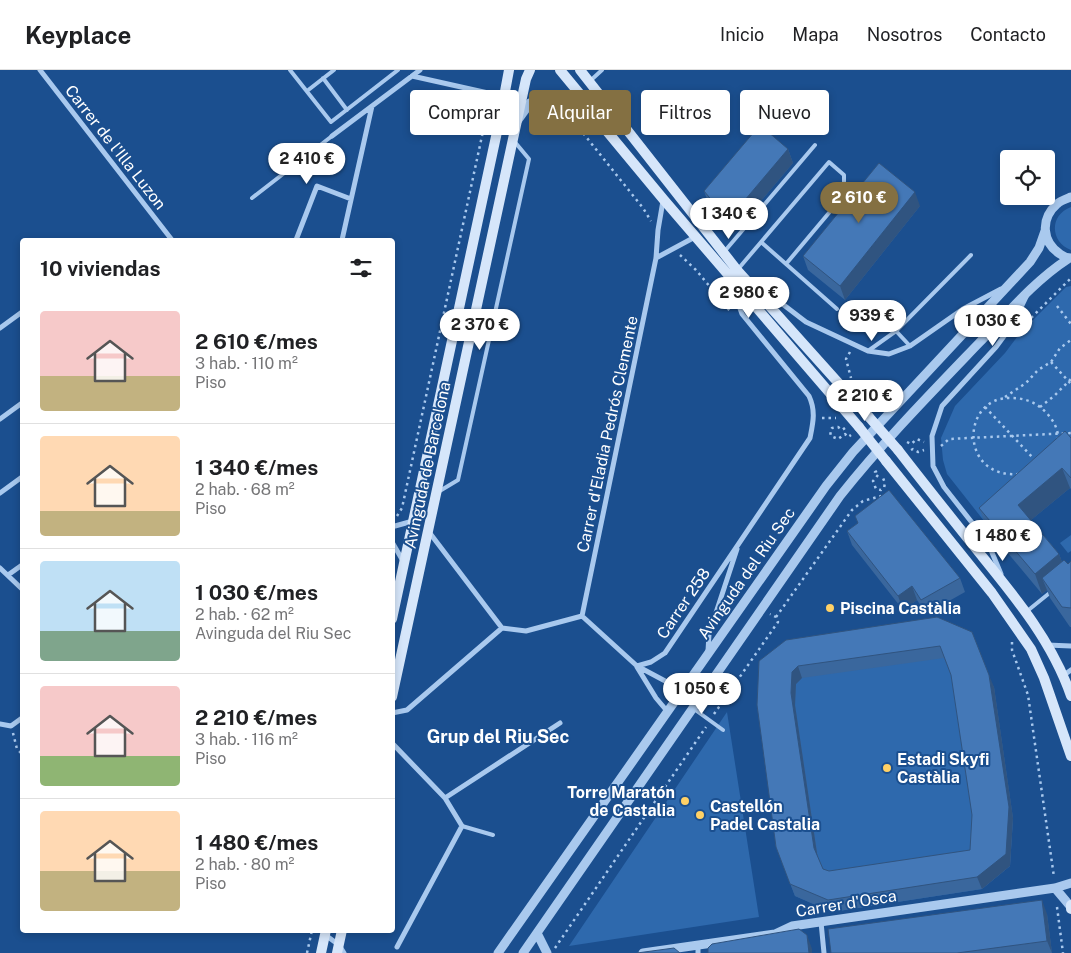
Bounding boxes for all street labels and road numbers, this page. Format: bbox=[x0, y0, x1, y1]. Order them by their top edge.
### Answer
street label: Carrer de l'Illa Luzon bbox=[61, 81, 170, 213]
street label: Carrer d'Eladia Pedrós Clemente bbox=[573, 314, 642, 554]
street label: Avinguda de Barcelona bbox=[401, 380, 454, 550]
street label: Avinguda del Riu Sec bbox=[694, 504, 799, 643]
street label: Carrer 258 bbox=[653, 564, 714, 642]
street label: Carrer d'Osca bbox=[794, 886, 898, 921]

